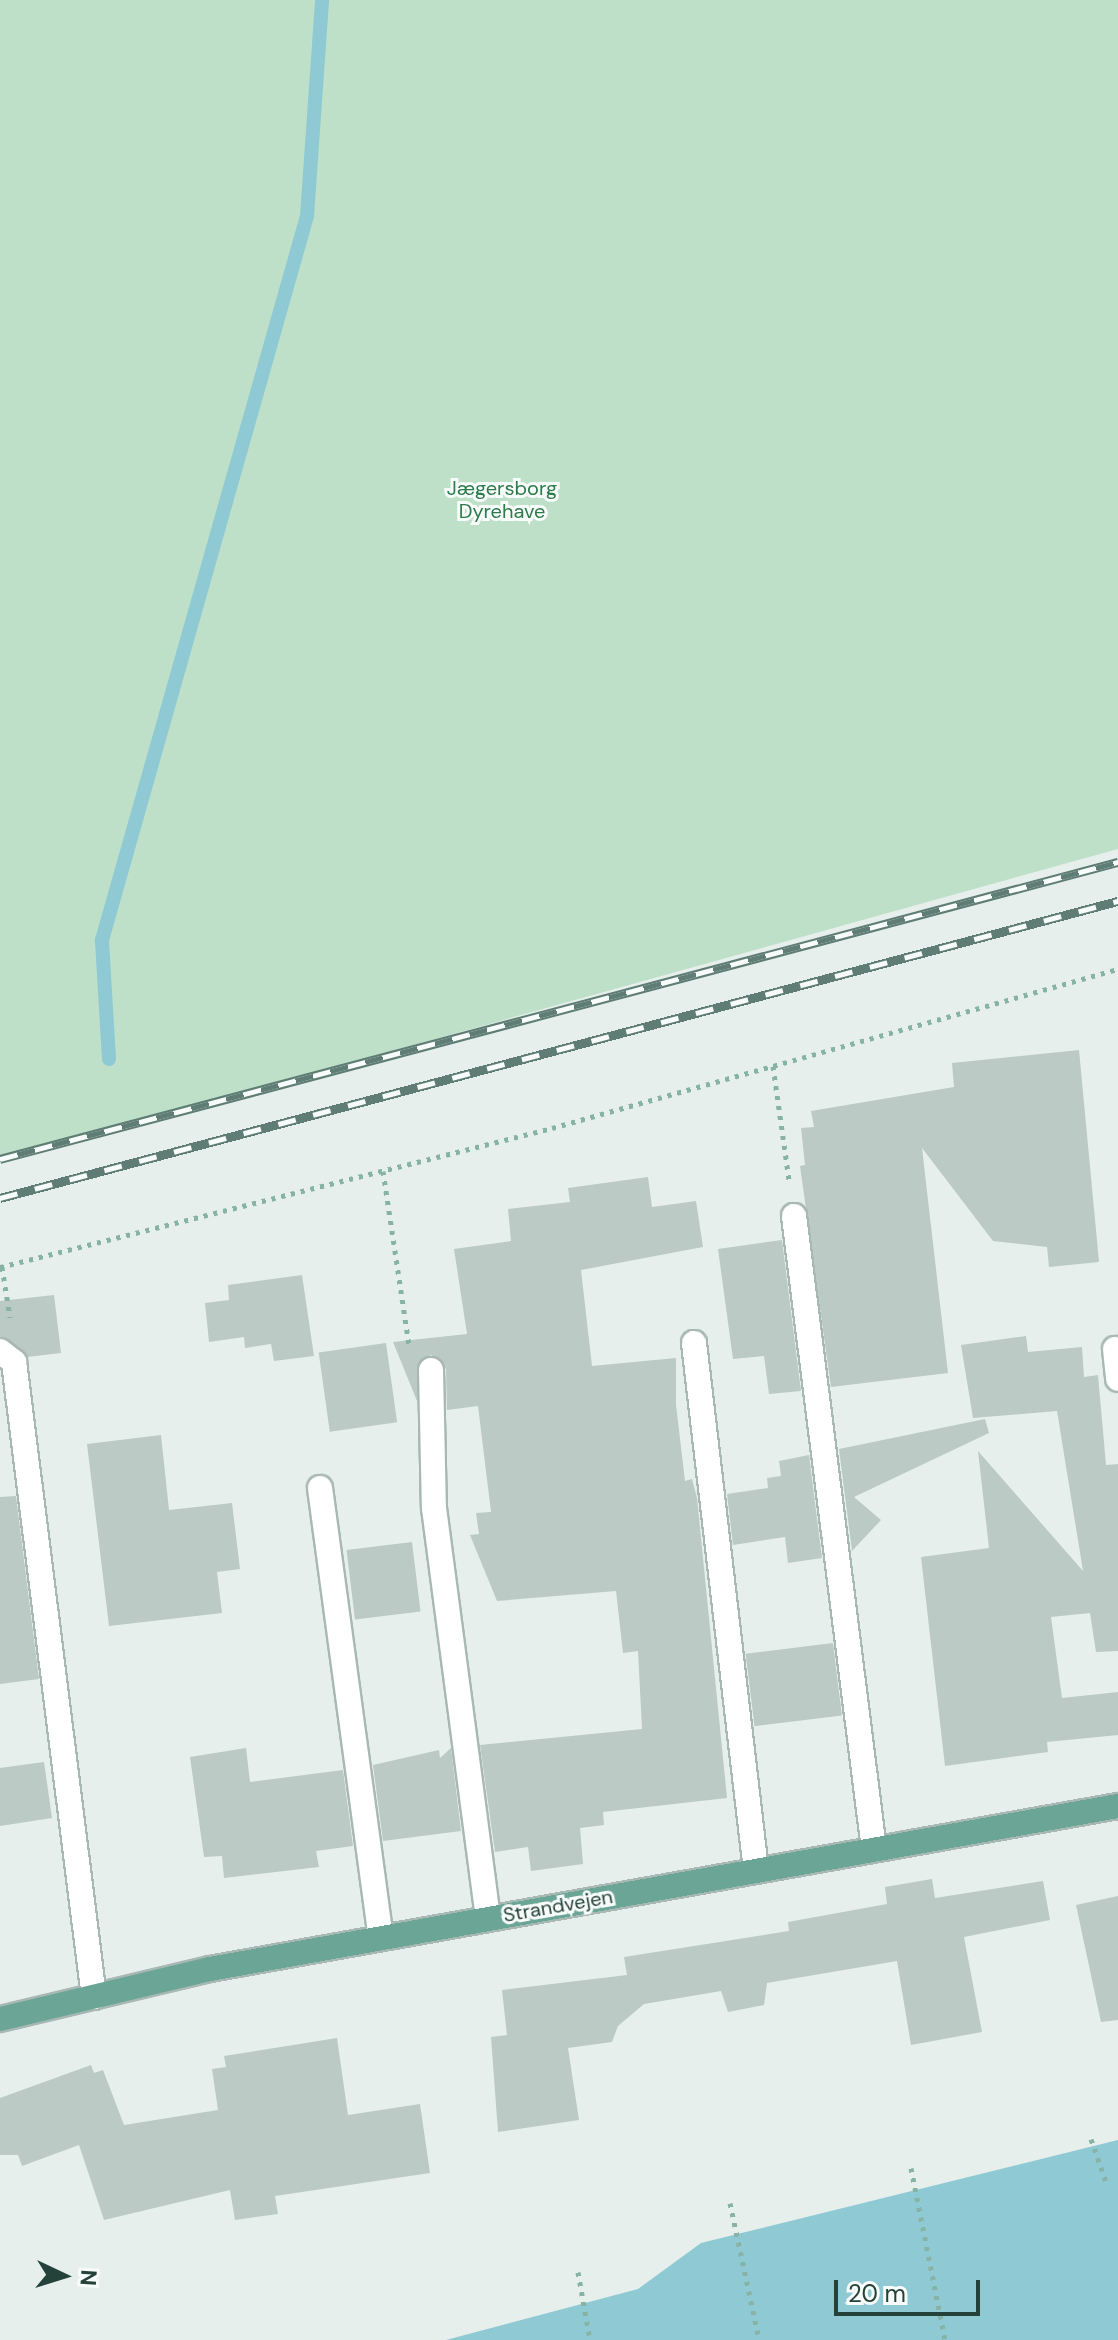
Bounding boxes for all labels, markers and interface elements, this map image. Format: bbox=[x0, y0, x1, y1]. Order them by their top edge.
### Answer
park label: Jægersborg Dyrehave bbox=[447, 477, 557, 524]
street label: Strandvejen bbox=[501, 1885, 615, 1927]
north arrow bbox=[24, 2236, 104, 2316]
scale bar bbox=[838, 2264, 984, 2314]
text: N bbox=[73, 2269, 103, 2287]
text: 20 m bbox=[848, 2278, 906, 2309]

